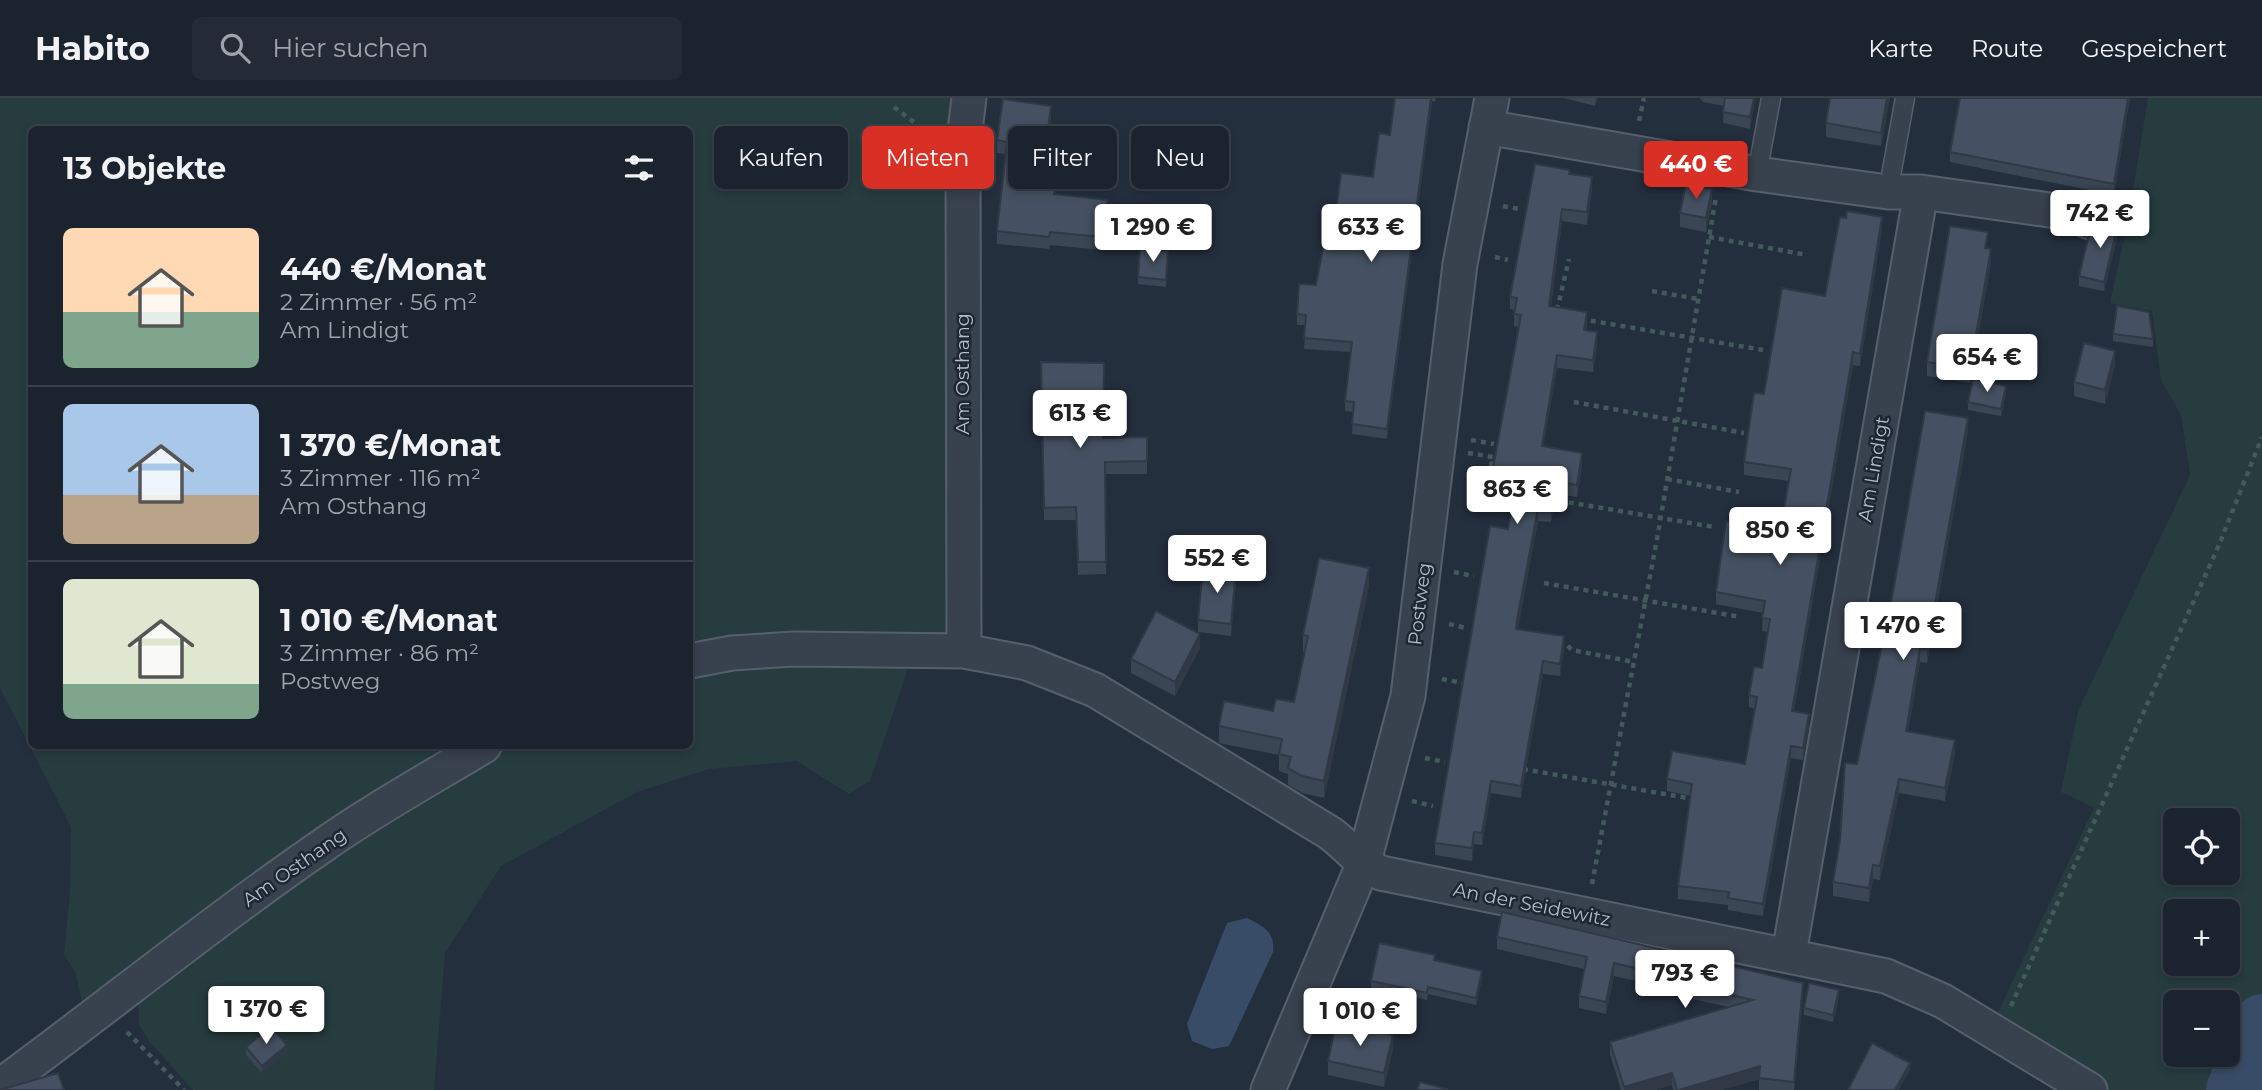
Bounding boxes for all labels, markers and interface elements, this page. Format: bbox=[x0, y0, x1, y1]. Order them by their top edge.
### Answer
search box bbox=[192, 17, 682, 80]
text: Habito bbox=[35, 28, 150, 68]
icon: search bbox=[216, 29, 254, 67]
text: Hier suchen bbox=[272, 32, 429, 64]
text: Karte bbox=[1868, 34, 1933, 63]
text: Route bbox=[1971, 34, 2043, 63]
text: Gespeichert bbox=[2081, 34, 2227, 63]
chip: Kaufen bbox=[714, 126, 848, 189]
chip: Mieten bbox=[862, 126, 994, 189]
chip: Filter bbox=[1008, 126, 1117, 189]
chip: Neu bbox=[1131, 126, 1229, 189]
pin: 440 € bbox=[1647, 141, 1745, 201]
icon: filters bbox=[620, 149, 658, 187]
text: 13 Objekte bbox=[63, 150, 226, 187]
text: 440 € bbox=[1660, 150, 1732, 178]
pin: 742 € bbox=[2051, 190, 2149, 250]
text: 742 € bbox=[2066, 199, 2134, 227]
pin: 1 290 € bbox=[1088, 204, 1218, 264]
pin: 633 € bbox=[1322, 204, 1420, 264]
text: 1 290 € bbox=[1111, 213, 1195, 241]
text: 633 € bbox=[1338, 213, 1404, 241]
text: 440 €/Monat bbox=[280, 251, 487, 288]
icon: home bbox=[119, 256, 203, 340]
text: 2 Zimmer · 56 m² bbox=[280, 288, 477, 316]
street label: Am Osthang bbox=[951, 313, 974, 435]
text: Am Lindigt bbox=[280, 316, 409, 344]
pin: 654 € bbox=[1938, 334, 2036, 394]
text: 654 € bbox=[1952, 343, 2022, 371]
pin: 613 € bbox=[1031, 390, 1129, 450]
text: 613 € bbox=[1049, 399, 1111, 427]
street label: Am Lindigt bbox=[1853, 414, 1894, 524]
text: 1 370 €/Monat bbox=[280, 427, 501, 464]
icon: home bbox=[119, 432, 203, 516]
text: 3 Zimmer · 116 m² bbox=[280, 464, 481, 492]
pin: 863 € bbox=[1468, 466, 1566, 526]
text: 863 € bbox=[1483, 475, 1551, 503]
text: Am Osthang bbox=[280, 492, 427, 520]
pin: 850 € bbox=[1731, 508, 1829, 567]
text: 850 € bbox=[1745, 516, 1815, 544]
pin: 552 € bbox=[1168, 536, 1266, 595]
text: 552 € bbox=[1184, 544, 1250, 572]
street label: Postweg bbox=[1403, 561, 1436, 647]
text: 1 010 €/Monat bbox=[280, 602, 498, 639]
pin: 1 470 € bbox=[1838, 602, 1968, 662]
icon: home bbox=[119, 607, 203, 691]
text: 1 470 € bbox=[1861, 611, 1946, 639]
text: 3 Zimmer · 86 m² bbox=[280, 639, 479, 667]
text: Postweg bbox=[280, 667, 381, 695]
map controls bbox=[2163, 808, 2240, 1067]
button: locate bbox=[2163, 808, 2240, 885]
street label: Am Osthang bbox=[238, 823, 351, 912]
street label: An der Seidewitz bbox=[1451, 878, 1613, 931]
button: + bbox=[2163, 899, 2240, 976]
pin: 793 € bbox=[1636, 950, 1734, 1010]
text: 793 € bbox=[1651, 959, 1719, 987]
pin: 1 370 € bbox=[201, 986, 331, 1046]
pin: 1 010 € bbox=[1295, 988, 1425, 1048]
button: − bbox=[2163, 990, 2240, 1067]
text: 1 370 € bbox=[224, 995, 308, 1023]
text: 1 010 € bbox=[1320, 997, 1400, 1025]

